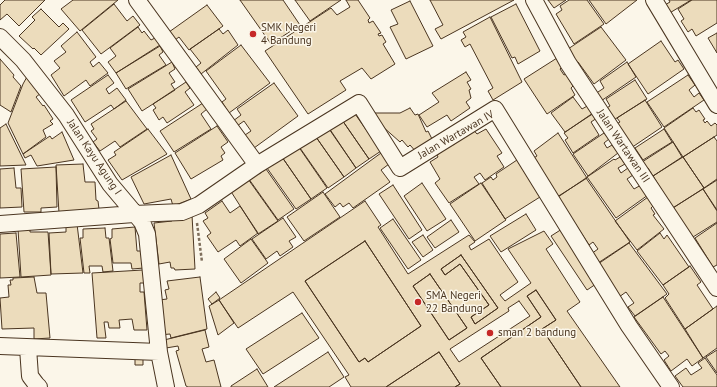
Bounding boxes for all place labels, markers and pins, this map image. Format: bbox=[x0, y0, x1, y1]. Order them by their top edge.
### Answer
place label: SMK Negeri 4 Bandung bbox=[261, 21, 316, 47]
marker: SMK Negeri 4 Bandung bbox=[248, 29, 258, 39]
place label: SMA Negeri 22 Bandung bbox=[426, 289, 483, 315]
marker: SMA Negeri 22 Bandung bbox=[413, 297, 423, 307]
place label: sman 2 bandung bbox=[498, 326, 576, 340]
marker: sman 2 bandung bbox=[485, 328, 495, 338]

